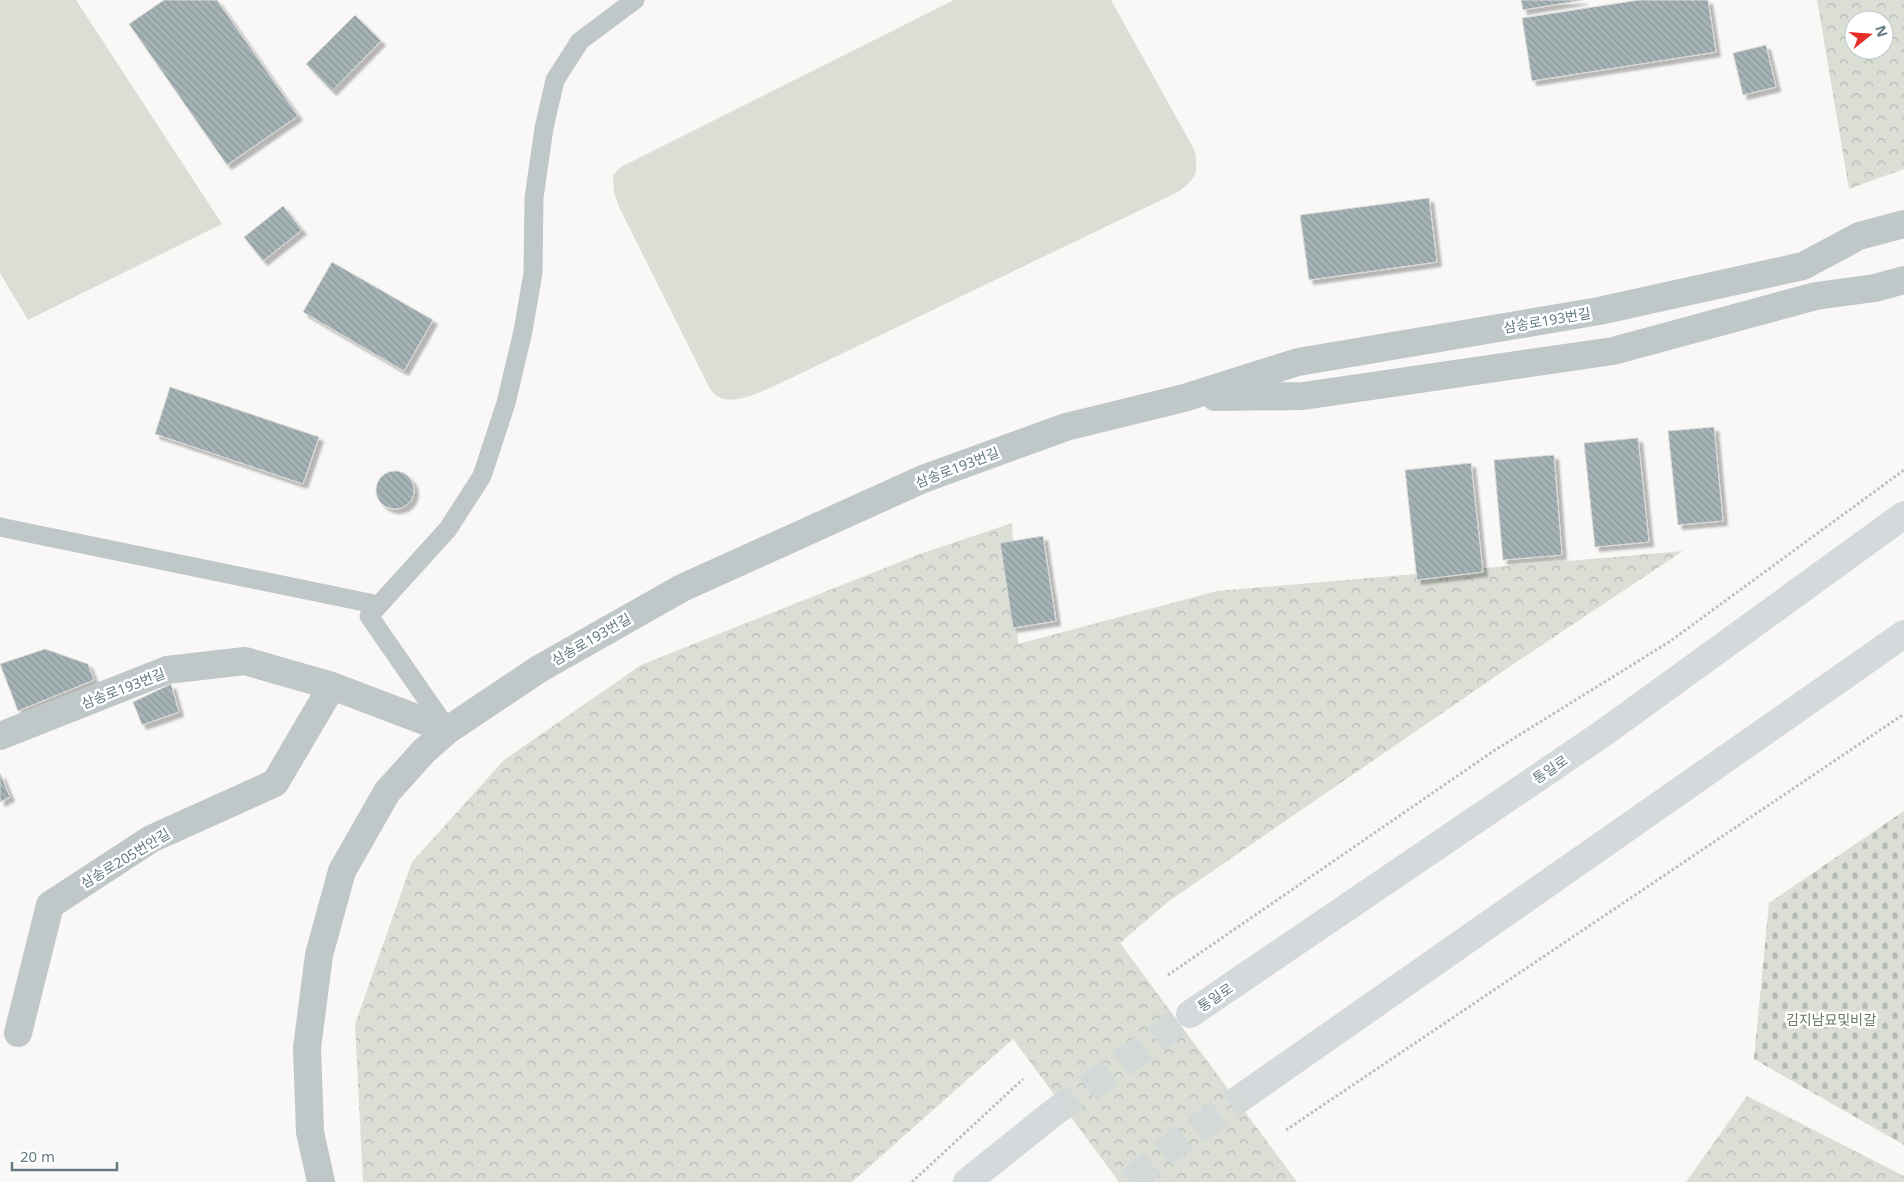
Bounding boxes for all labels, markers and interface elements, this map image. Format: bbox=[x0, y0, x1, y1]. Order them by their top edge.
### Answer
north arrow bbox=[1844, 10, 1894, 60]
text: N bbox=[1871, 23, 1893, 39]
street label: 삼송로193번길 bbox=[1502, 303, 1592, 337]
street label: 삼송로193번길 bbox=[912, 442, 1002, 492]
street label: 삼송로193번길 bbox=[548, 609, 634, 669]
street label: 삼송로193번길 bbox=[78, 663, 168, 713]
street label: 통일로 bbox=[1529, 750, 1571, 788]
street label: 삼송로205번안길 bbox=[77, 824, 173, 892]
street label: 통일로 bbox=[1194, 978, 1236, 1016]
park label: 김지남묘및비갈 bbox=[1786, 1010, 1876, 1029]
scale bar bbox=[12, 1140, 118, 1172]
text: 20 m bbox=[20, 1146, 55, 1166]

